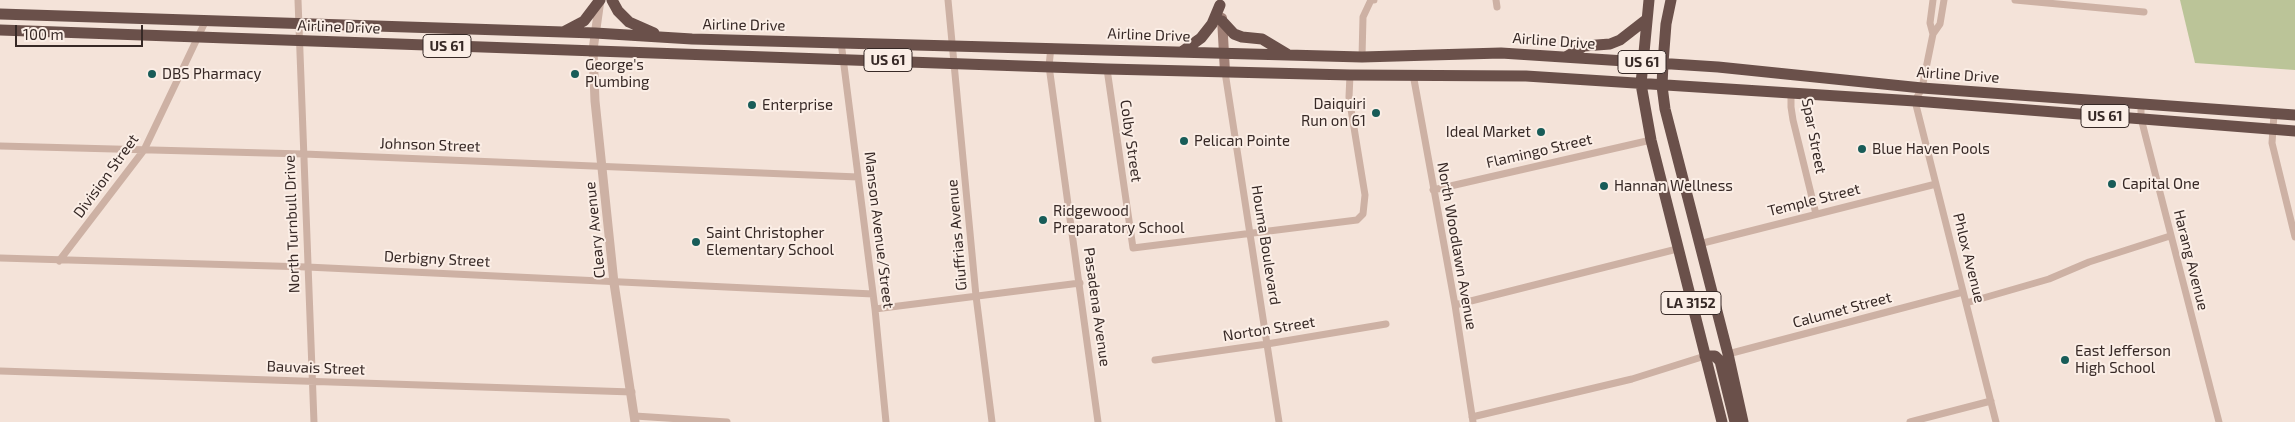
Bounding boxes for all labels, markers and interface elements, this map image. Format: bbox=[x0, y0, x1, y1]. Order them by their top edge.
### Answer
scale bar bbox=[18, 15, 145, 47]
street label: Airline Drive bbox=[702, 15, 786, 35]
street label: Airline Drive bbox=[297, 17, 381, 37]
text: 100 m bbox=[23, 25, 64, 43]
street label: Airline Drive bbox=[1107, 25, 1191, 45]
street label: Airline Drive bbox=[1512, 29, 1596, 53]
road number: US 61 bbox=[423, 34, 471, 58]
road number: US 61 bbox=[864, 48, 912, 72]
road number: US 61 bbox=[1618, 51, 1666, 74]
place label: George's Plumbing bbox=[585, 56, 649, 91]
street label: Airline Drive bbox=[1916, 63, 2000, 87]
place label: DBS Pharmacy bbox=[162, 65, 261, 83]
marker: DBS Pharmacy bbox=[146, 68, 158, 80]
marker: George's Plumbing bbox=[569, 68, 581, 80]
place label: Daiquiri Run on 61 bbox=[1301, 95, 1366, 130]
place label: Enterprise bbox=[762, 96, 833, 114]
street label: Spar Street bbox=[1798, 97, 1830, 175]
marker: Enterprise bbox=[746, 99, 758, 111]
street label: Colby Street bbox=[1116, 99, 1146, 183]
road number: US 61 bbox=[2081, 104, 2129, 128]
marker: Daiquiri Run on 61 bbox=[1370, 107, 1382, 119]
place label: Ideal Market bbox=[1446, 123, 1531, 141]
marker: Ideal Market bbox=[1535, 126, 1547, 138]
street label: Flamingo Street bbox=[1484, 130, 1594, 172]
street label: Division Street bbox=[70, 131, 142, 221]
place label: Pelican Pointe bbox=[1194, 132, 1290, 150]
street label: Johnson Street bbox=[379, 134, 481, 156]
marker: Pelican Pointe bbox=[1178, 135, 1190, 147]
place label: Blue Haven Pools bbox=[1872, 140, 1990, 158]
marker: Blue Haven Pools bbox=[1856, 143, 1868, 155]
street label: Manson Avenue/Street bbox=[860, 150, 898, 310]
street label: North Turnbull Drive bbox=[281, 154, 303, 294]
street label: North Woodlawn Avenue bbox=[1433, 161, 1481, 331]
place label: Capital One bbox=[2122, 175, 2200, 193]
place label: Hannan Wellness bbox=[1614, 177, 1733, 195]
marker: Capital One bbox=[2106, 178, 2118, 190]
street label: Giuffrias Avenue bbox=[943, 179, 971, 291]
marker: Hannan Wellness bbox=[1598, 180, 1610, 192]
street label: Temple Street bbox=[1766, 180, 1862, 220]
street label: Cleary Avenue bbox=[581, 181, 609, 279]
street label: Houma Boulevard bbox=[1248, 184, 1284, 306]
place label: Ridgewood Preparatory School bbox=[1053, 202, 1184, 237]
street label: Harang Avenue bbox=[2170, 208, 2212, 312]
street label: Phlox Avenue bbox=[1949, 211, 1989, 305]
marker: Ridgewood Preparatory School bbox=[1037, 214, 1049, 226]
place label: Saint Christopher Elementary School bbox=[706, 224, 834, 259]
marker: Saint Christopher Elementary School bbox=[690, 236, 702, 248]
street label: Pasadena Avenue bbox=[1080, 246, 1114, 368]
street label: Derbigny Street bbox=[383, 247, 491, 271]
street label: Calumet Street bbox=[1791, 288, 1893, 332]
road number: LA 3152 bbox=[1661, 292, 1721, 314]
street label: Norton Street bbox=[1222, 313, 1316, 345]
place label: East Jefferson High School bbox=[2075, 342, 2171, 377]
marker: East Jefferson High School bbox=[2059, 354, 2071, 366]
street label: Bauvais Street bbox=[266, 357, 366, 379]

